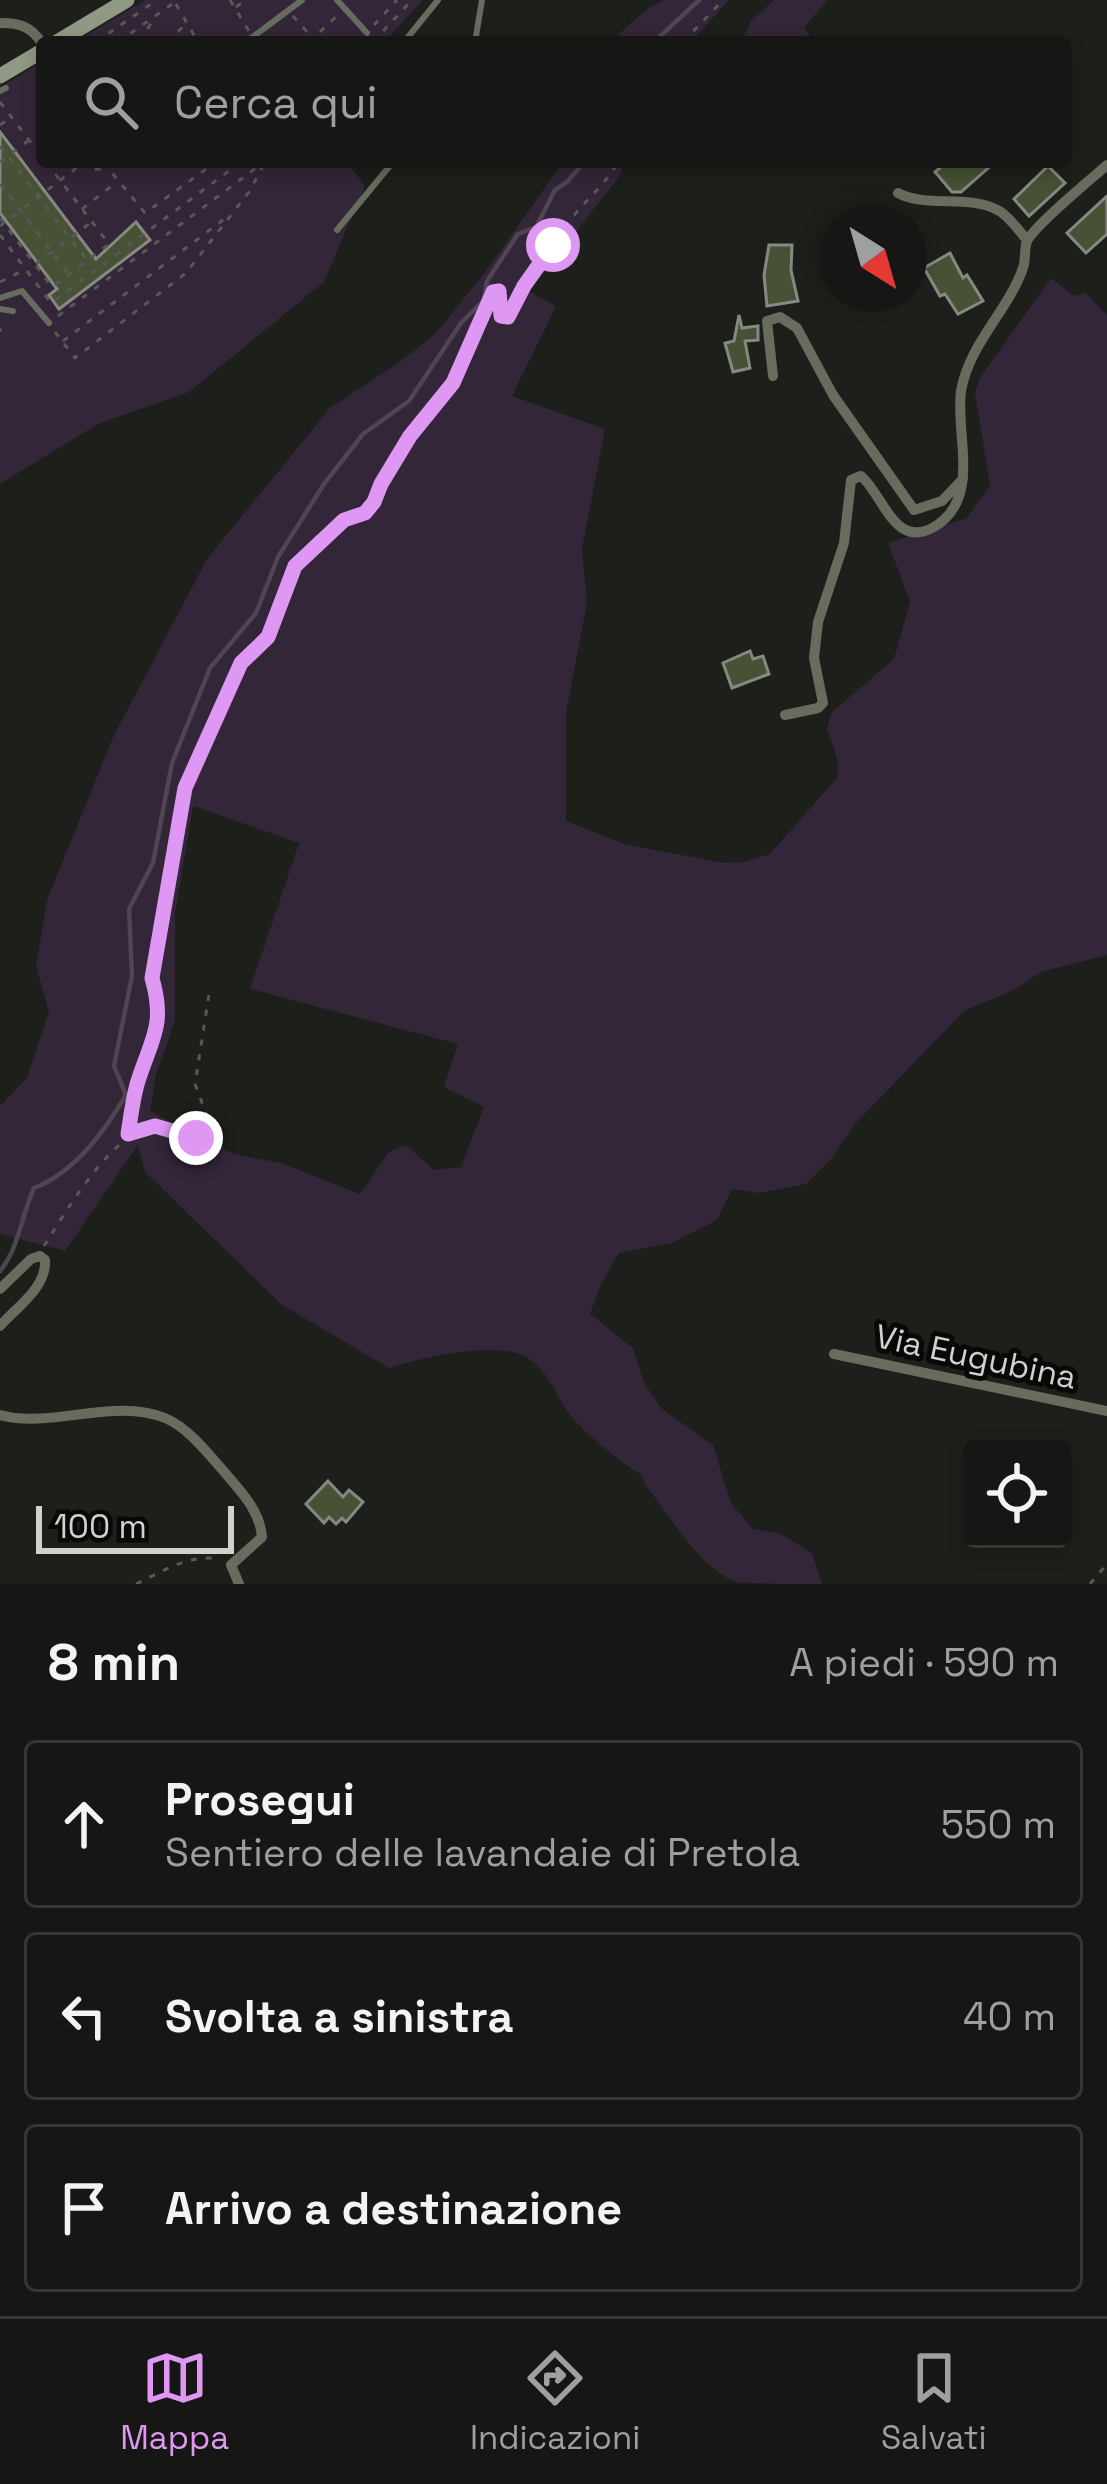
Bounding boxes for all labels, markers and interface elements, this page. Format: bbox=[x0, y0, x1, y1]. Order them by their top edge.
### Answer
search box bbox=[36, 36, 1071, 168]
icon: search bbox=[78, 69, 144, 135]
text: Cerca qui bbox=[174, 74, 378, 131]
north arrow bbox=[819, 204, 927, 312]
route start bbox=[526, 218, 580, 272]
route end bbox=[169, 1111, 223, 1165]
street label: Via Eugubina bbox=[871, 1315, 1080, 1399]
map controls bbox=[963, 1440, 1071, 1548]
button: locate bbox=[963, 1440, 1071, 1548]
scale bar bbox=[36, 1500, 234, 1553]
text: 100 m bbox=[54, 1506, 147, 1548]
text: 8 min bbox=[48, 1630, 180, 1695]
text: A piedi · 590 m bbox=[789, 1638, 1059, 1687]
text: Prosegui bbox=[165, 1771, 355, 1828]
icon: ahead bbox=[51, 1791, 117, 1857]
text: 550 m bbox=[941, 1800, 1056, 1849]
text: Sentiero delle lavandaie di Pretola bbox=[165, 1828, 800, 1877]
icon: left bbox=[51, 1983, 117, 2049]
text: Svolta a sinistra bbox=[165, 1988, 513, 2045]
text: 40 m bbox=[963, 1992, 1056, 2041]
icon: arrive bbox=[51, 2175, 117, 2241]
text: Arrivo a destinazione bbox=[165, 2180, 622, 2237]
tab: Mappa bbox=[120, 2345, 229, 2459]
tab: Indicazioni bbox=[470, 2345, 640, 2459]
tab: Salvati bbox=[881, 2345, 987, 2459]

